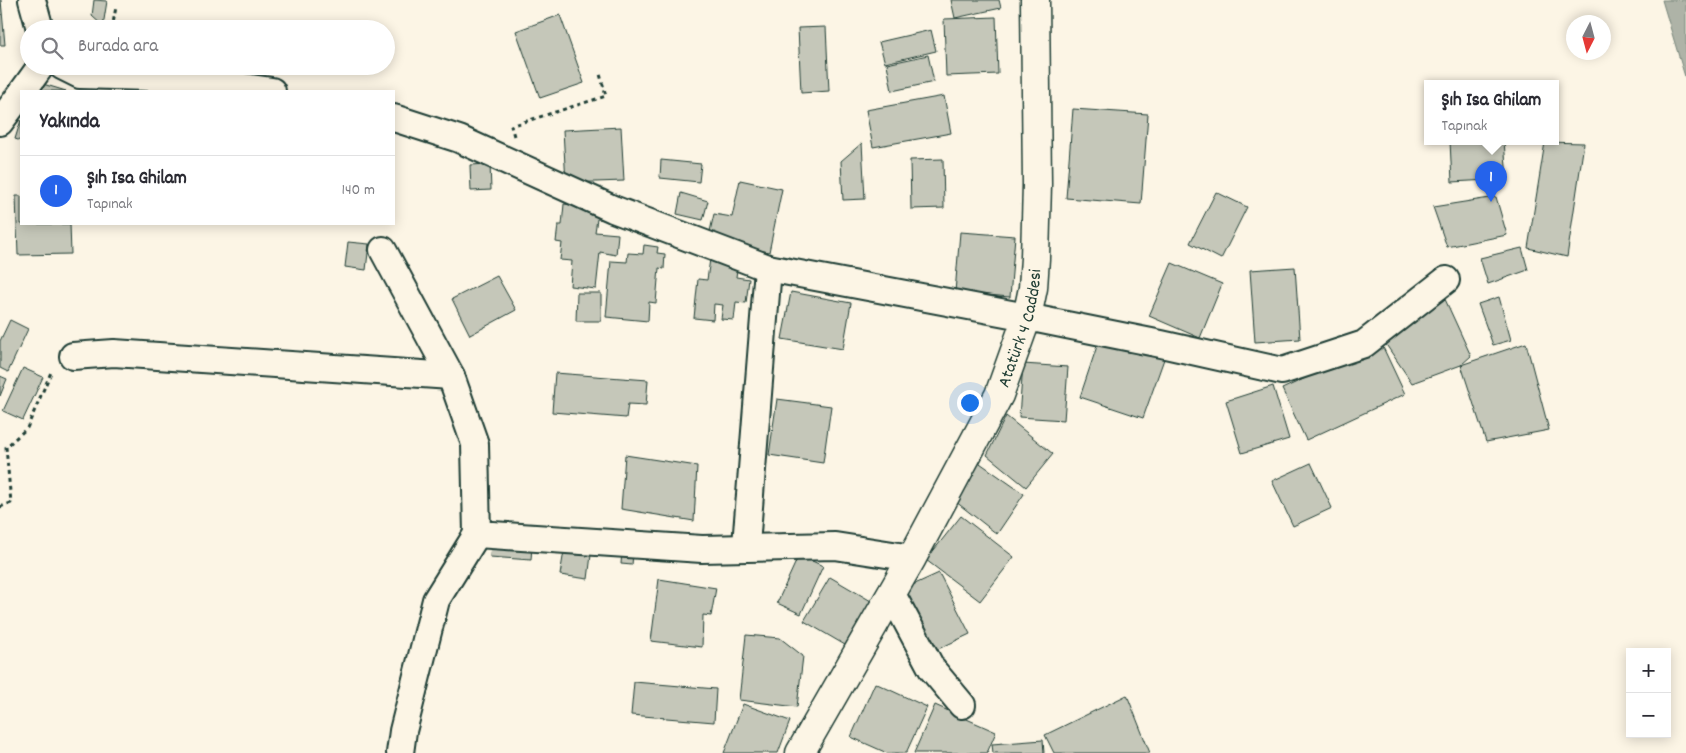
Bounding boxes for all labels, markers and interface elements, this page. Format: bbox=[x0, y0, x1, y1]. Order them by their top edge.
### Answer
north arrow bbox=[1566, 15, 1611, 60]
search box bbox=[20, 20, 395, 75]
icon: search bbox=[38, 34, 66, 62]
text: Burada ara bbox=[78, 34, 158, 61]
popup bbox=[1424, 80, 1559, 145]
text: Şıh Isa Ghilam bbox=[1442, 88, 1541, 115]
text: Yakında bbox=[40, 108, 99, 138]
text: Tapınak bbox=[1442, 115, 1487, 138]
pin: 1 bbox=[1475, 161, 1507, 202]
text: Şıh Isa Ghilam bbox=[87, 166, 187, 193]
text: 1 bbox=[54, 179, 58, 202]
text: 140 m bbox=[341, 179, 375, 202]
text: Tapınak bbox=[87, 193, 133, 216]
street label: Atatürk 4 Caddesi bbox=[993, 268, 1049, 391]
your location bbox=[957, 390, 983, 416]
map controls bbox=[1626, 648, 1671, 738]
button: + bbox=[1626, 648, 1671, 693]
button: − bbox=[1626, 693, 1671, 738]

